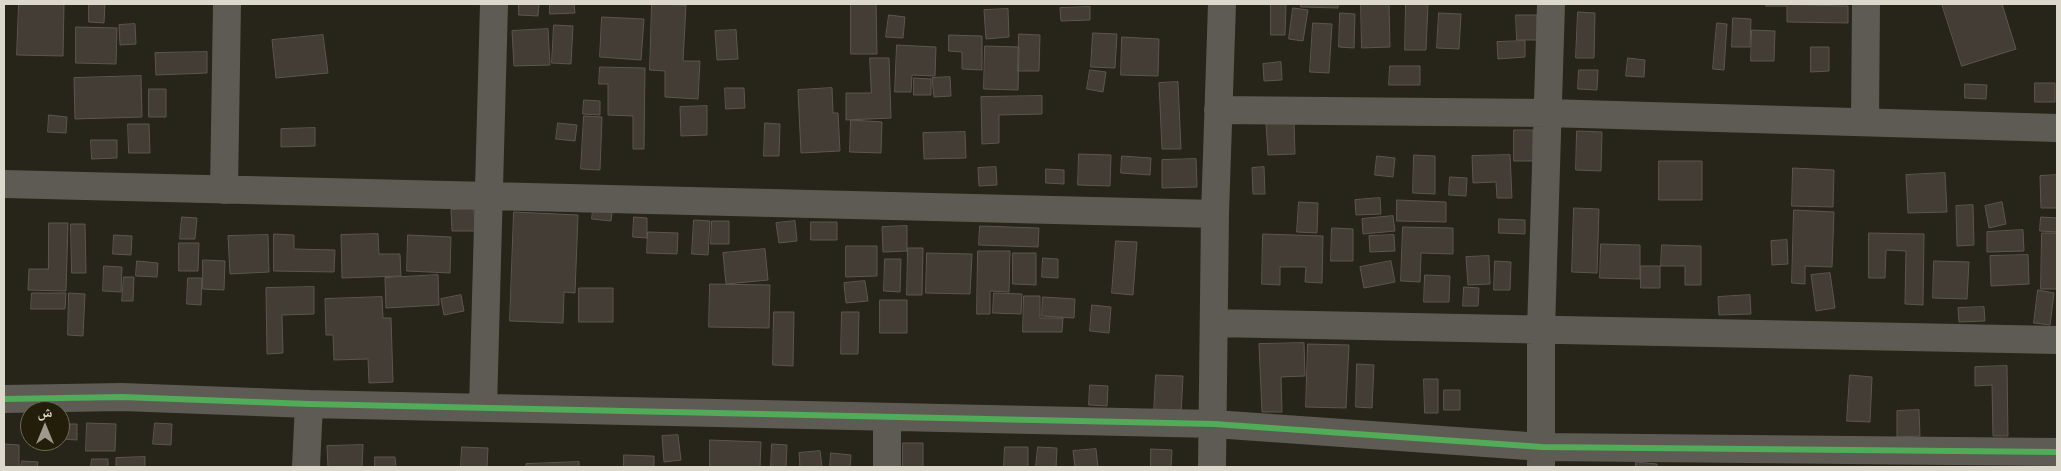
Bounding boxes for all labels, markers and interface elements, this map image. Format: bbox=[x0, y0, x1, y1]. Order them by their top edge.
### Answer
north arrow bbox=[20, 401, 70, 451]
text: ش bbox=[38, 404, 52, 420]

